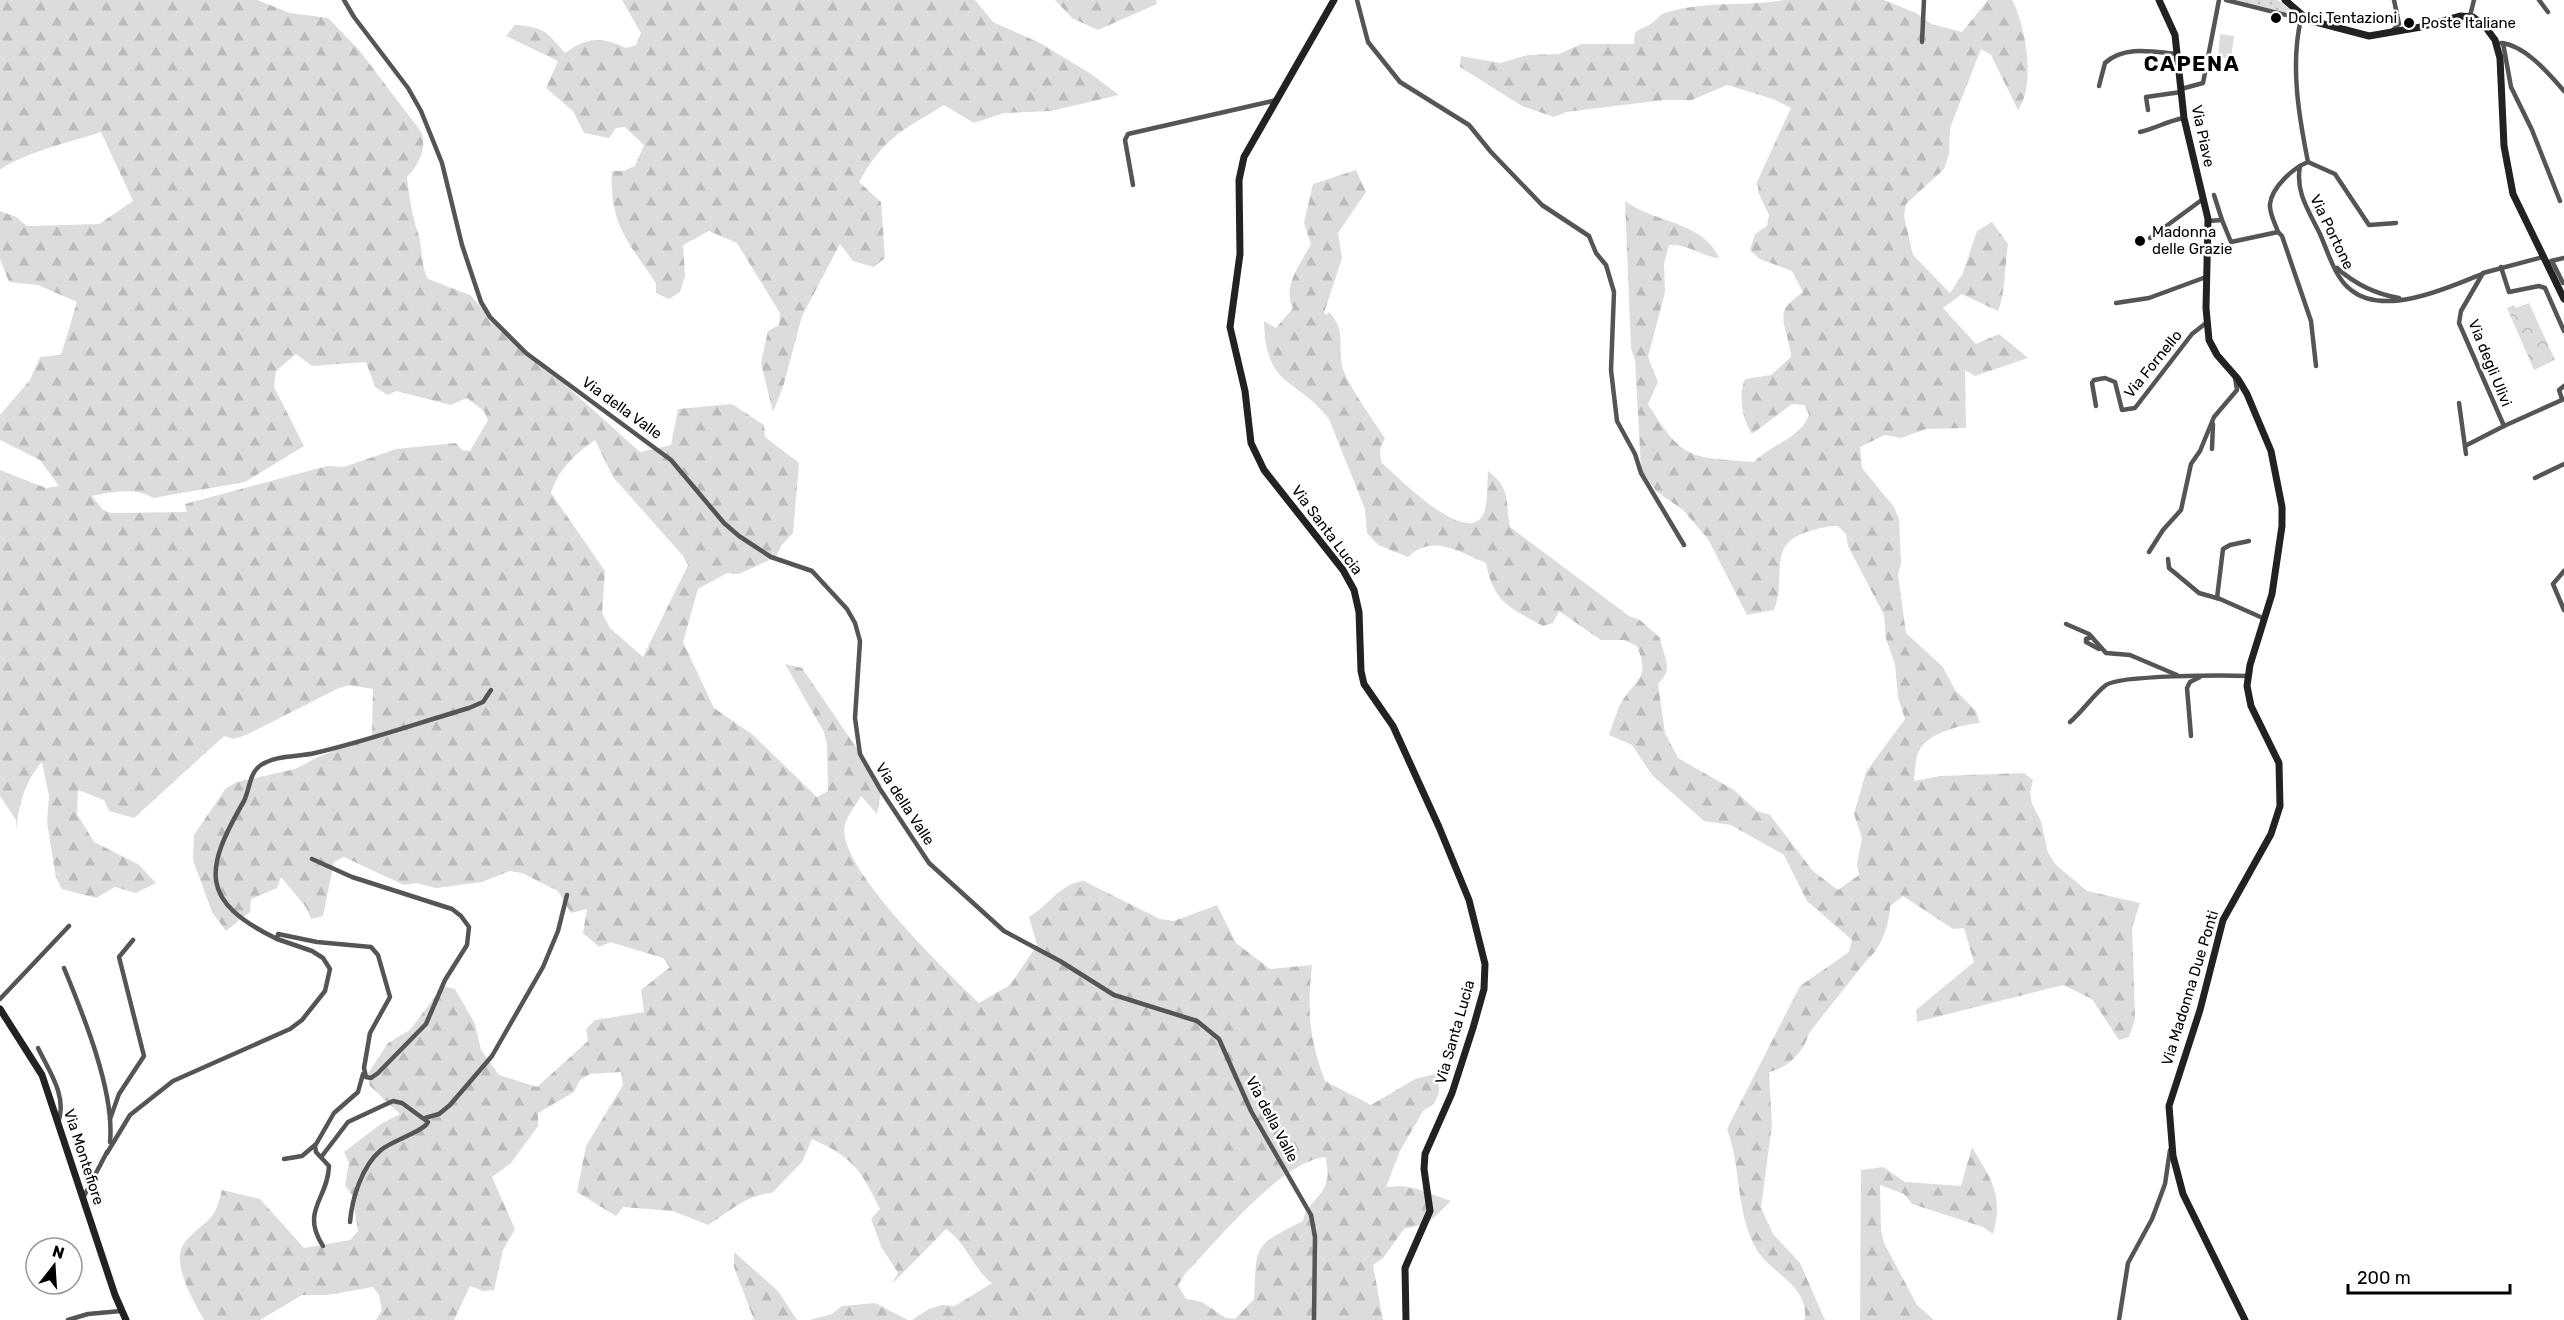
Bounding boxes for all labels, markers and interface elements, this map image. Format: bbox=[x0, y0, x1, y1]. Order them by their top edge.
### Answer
place label: Dolci Tentazioni bbox=[2288, 9, 2397, 27]
marker: Dolci Tentazioni bbox=[2269, 11, 2283, 25]
place label: Poste Italiane bbox=[2421, 14, 2516, 32]
marker: Poste Italiane bbox=[2402, 16, 2416, 30]
district label: CAPENA bbox=[2144, 51, 2240, 76]
street label: Via Piave bbox=[2188, 103, 2218, 169]
street label: Via Portone bbox=[2306, 192, 2358, 272]
place label: Madonna delle Grazie bbox=[2152, 223, 2232, 258]
marker: Madonna delle Grazie bbox=[2133, 234, 2147, 248]
street label: Via degli Ulivi bbox=[2464, 317, 2516, 409]
street label: Via Fornello bbox=[2120, 327, 2186, 401]
street label: Via della Valle bbox=[578, 373, 666, 443]
street label: Via Santa Lucia bbox=[1288, 482, 1366, 578]
street label: Via della Valle bbox=[872, 759, 938, 849]
street label: Via Madonna Due Ponti bbox=[2158, 908, 2222, 1068]
street label: Via Santa Lucia bbox=[1432, 978, 1478, 1086]
street label: Via della Valle bbox=[1242, 1073, 1302, 1165]
street label: Via Montefiore bbox=[60, 1107, 108, 1207]
north arrow bbox=[24, 1236, 84, 1296]
text: N bbox=[50, 1241, 67, 1263]
scale bar bbox=[2348, 1257, 2510, 1295]
text: 200 m bbox=[2357, 1267, 2411, 1289]

